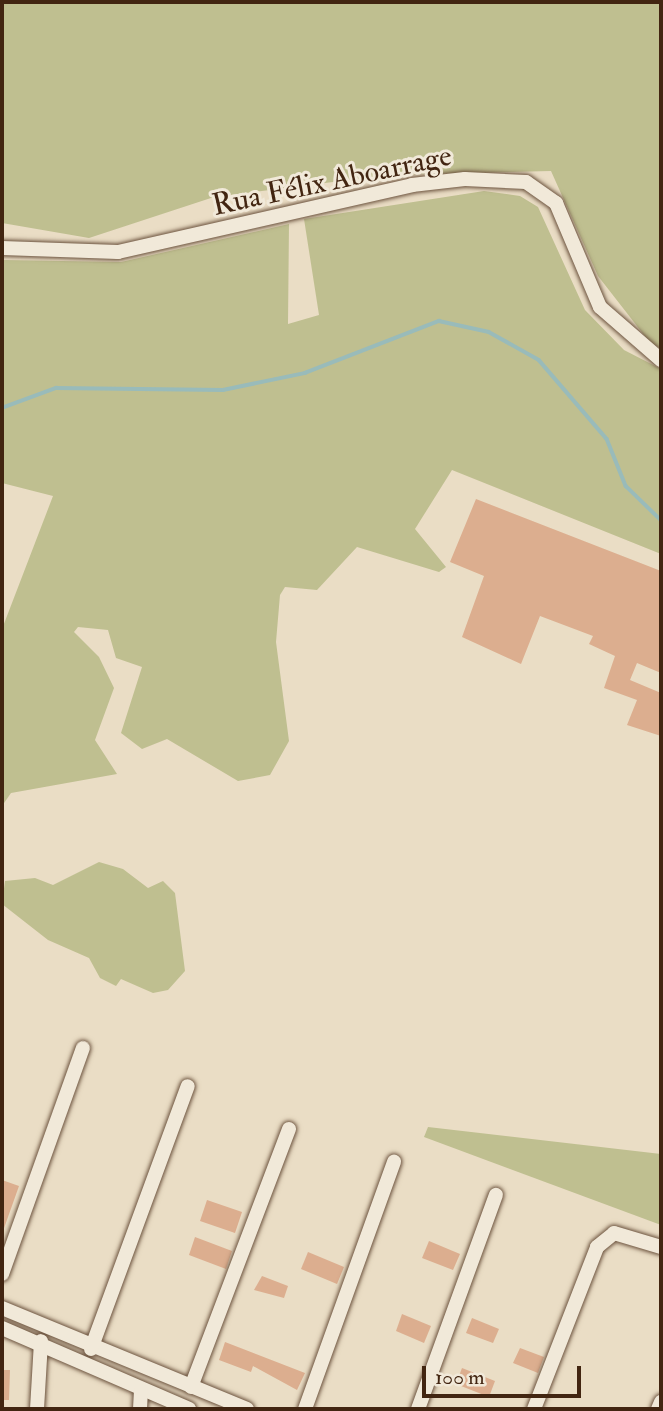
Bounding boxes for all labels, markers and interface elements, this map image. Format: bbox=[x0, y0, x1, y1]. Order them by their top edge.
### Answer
street label: Rua Félix Aboarrage bbox=[209, 138, 455, 224]
scale bar bbox=[425, 1352, 584, 1396]
text: 100 m bbox=[435, 1364, 485, 1391]

